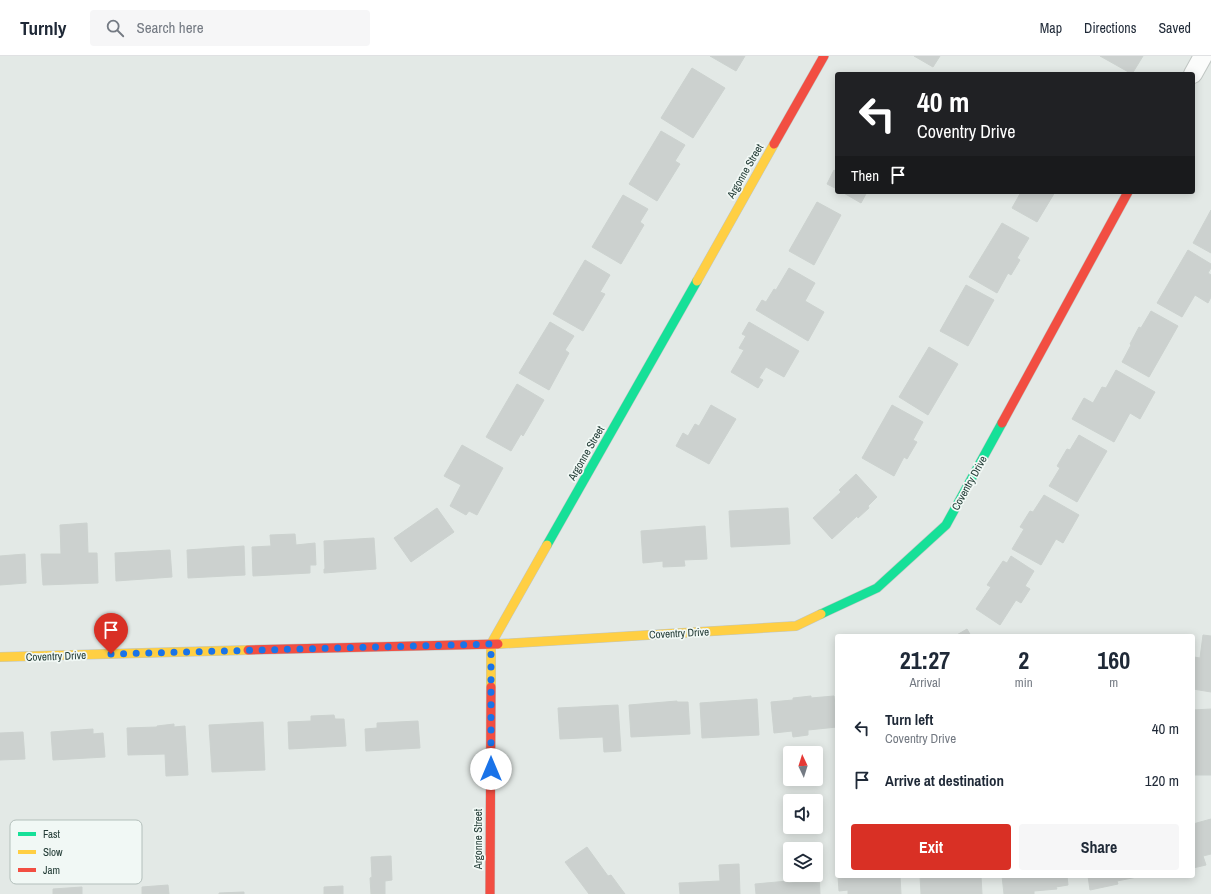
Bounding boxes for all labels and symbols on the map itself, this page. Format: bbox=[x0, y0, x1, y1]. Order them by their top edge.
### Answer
street label: Argonne Street bbox=[723, 141, 766, 202]
street label: Argonne Street bbox=[564, 423, 607, 484]
street label: Coventry Drive bbox=[948, 453, 990, 513]
pin bbox=[94, 613, 128, 654]
street label: Coventry Drive bbox=[649, 624, 709, 642]
street label: Coventry Drive bbox=[26, 648, 86, 664]
north arrow bbox=[783, 746, 823, 786]
position arrow bbox=[470, 748, 512, 790]
street label: Argonne Street bbox=[471, 808, 485, 870]
legend bbox=[10, 820, 142, 884]
text: Fast bbox=[43, 827, 61, 841]
text: Slow bbox=[43, 845, 63, 859]
text: Jam bbox=[43, 863, 60, 877]

